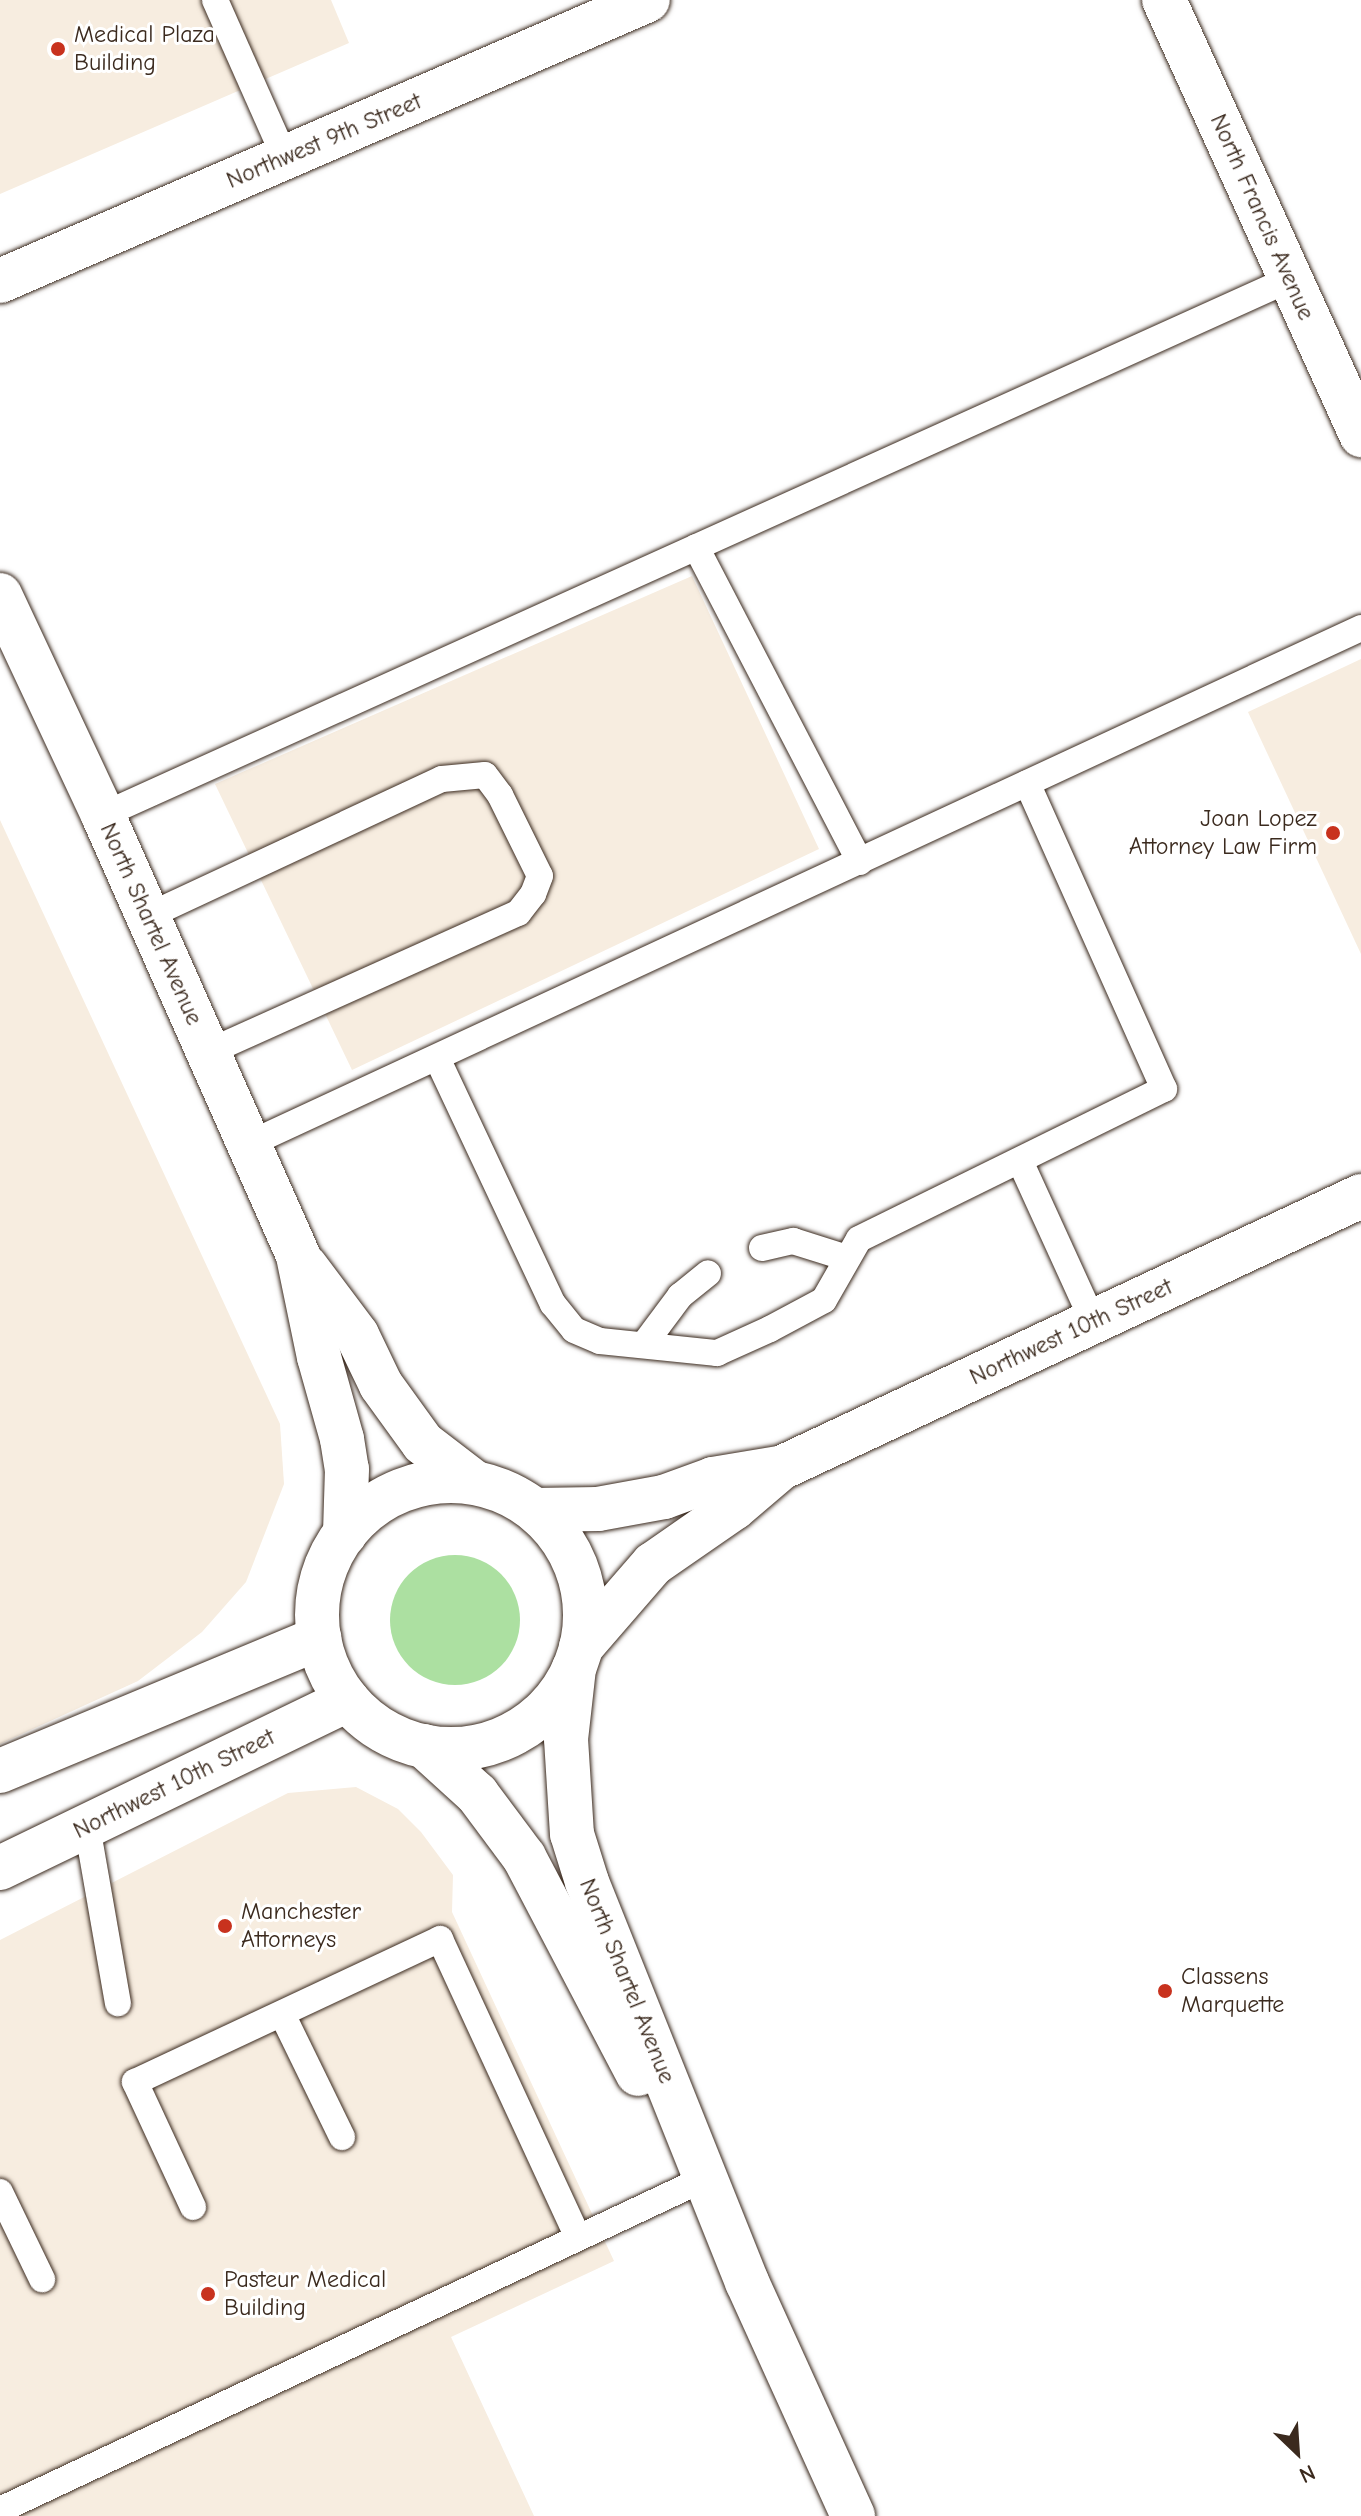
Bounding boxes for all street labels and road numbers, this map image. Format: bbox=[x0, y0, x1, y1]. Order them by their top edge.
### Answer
street label: Northwest 9th Street bbox=[222, 87, 426, 195]
street label: North Francis Avenue bbox=[1204, 110, 1320, 324]
street label: North Shartel Avenue bbox=[93, 818, 209, 1030]
street label: Northwest 10th Street bbox=[965, 1272, 1177, 1392]
street label: Northwest 10th Street bbox=[69, 1723, 279, 1845]
street label: North Shartel Avenue bbox=[573, 1874, 681, 2088]

